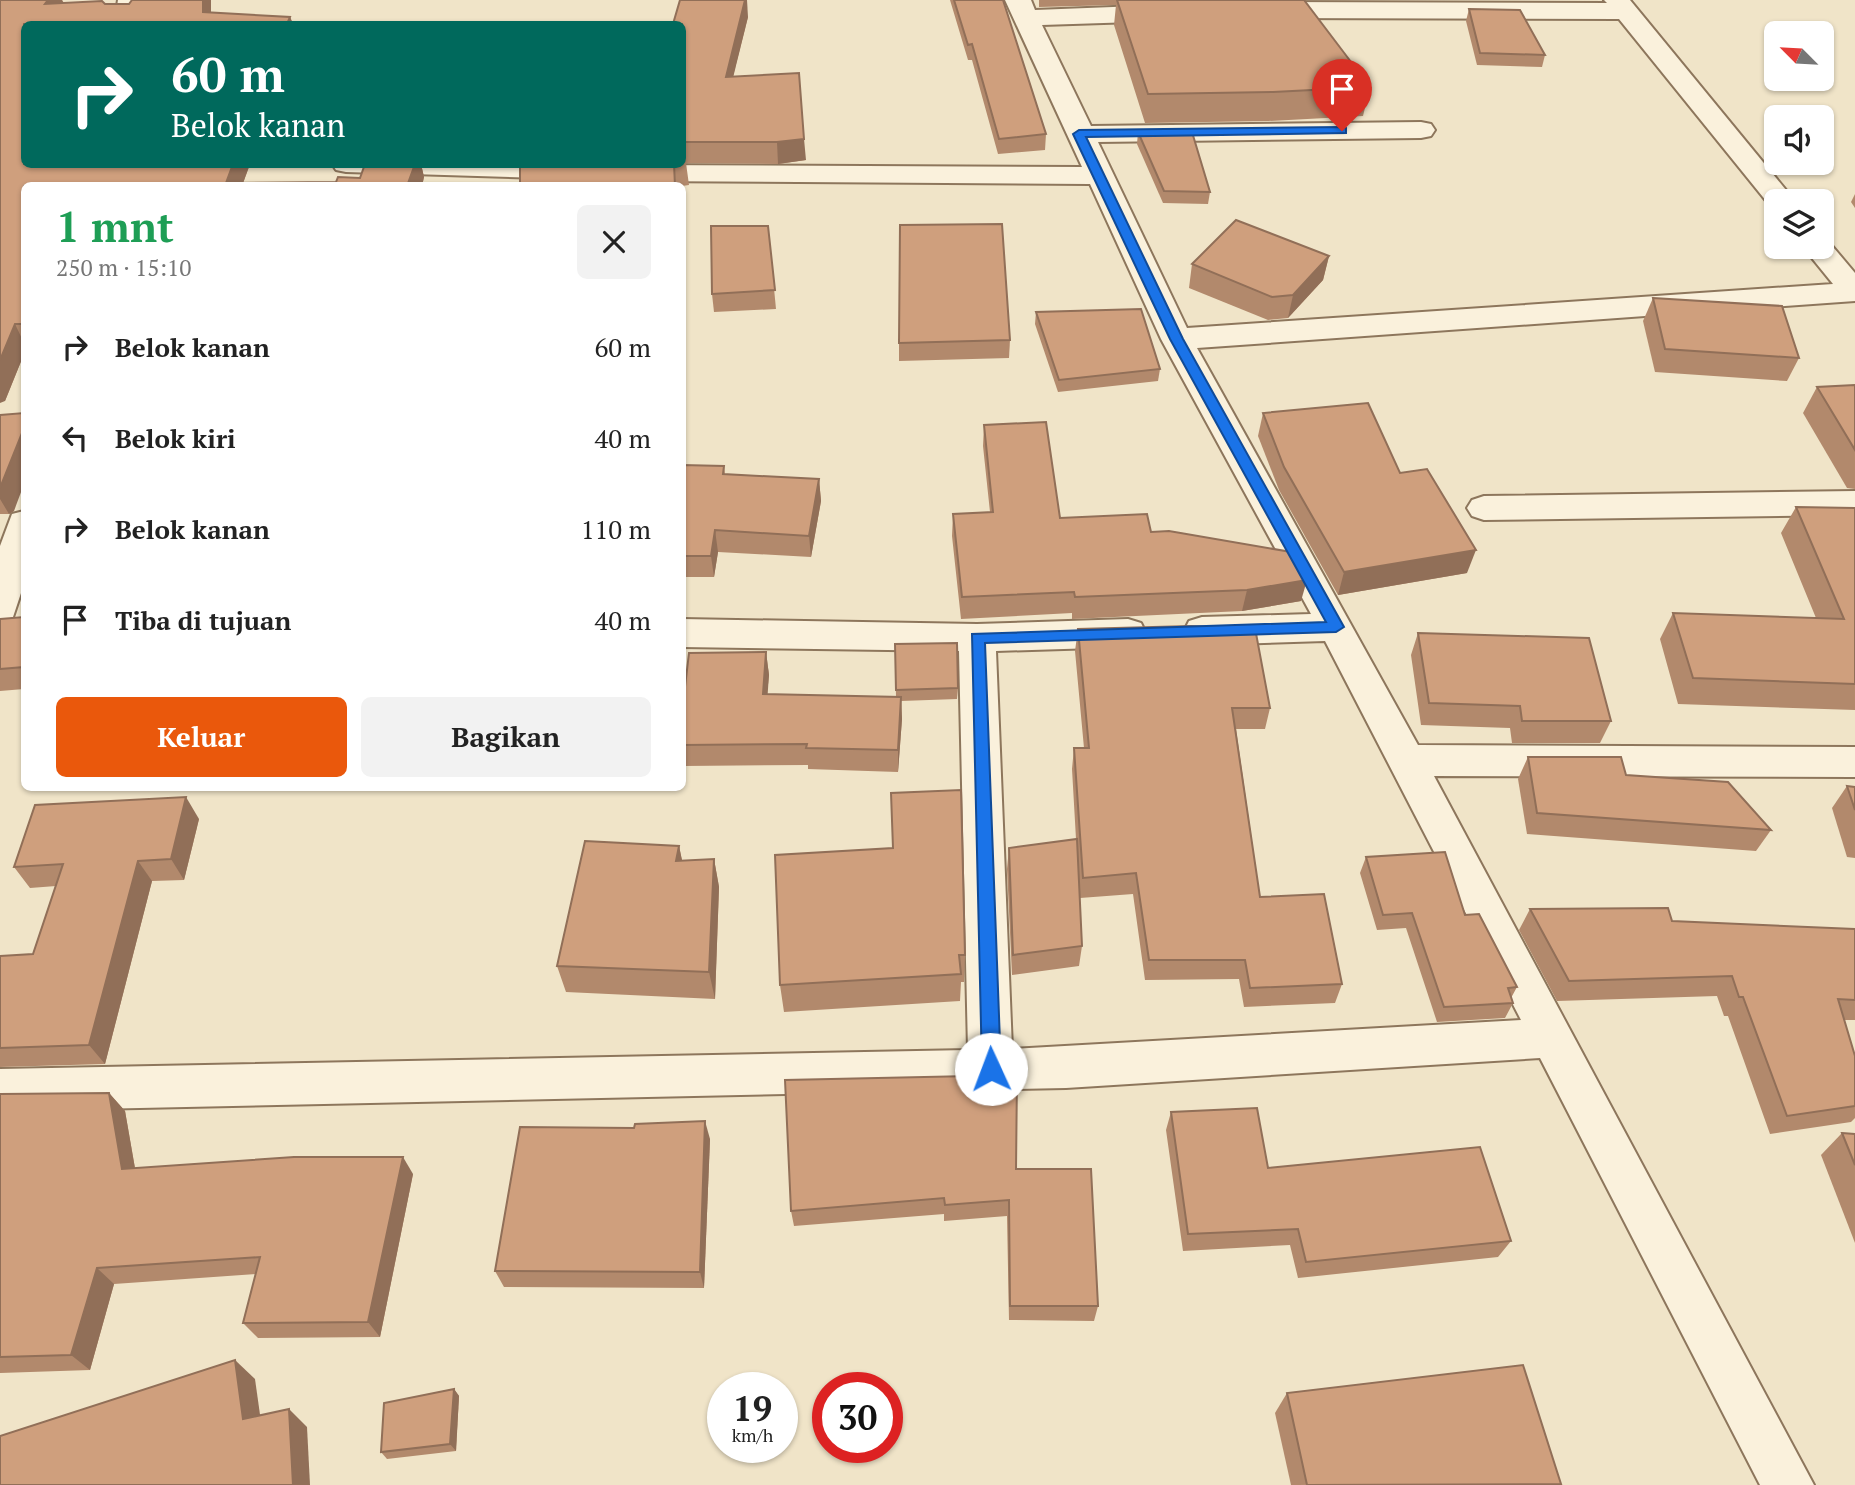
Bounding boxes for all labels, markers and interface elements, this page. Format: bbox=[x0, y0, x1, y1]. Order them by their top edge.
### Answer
north arrow bbox=[1764, 21, 1834, 91]
map controls bbox=[1764, 21, 1834, 259]
text: 60 m bbox=[171, 41, 285, 106]
icon: right bbox=[56, 49, 147, 140]
pin bbox=[1312, 59, 1372, 131]
icon: arrive bbox=[1323, 70, 1361, 108]
text: Belok kanan bbox=[171, 104, 345, 146]
button: sound bbox=[1764, 105, 1834, 175]
button: layers bbox=[1764, 189, 1834, 259]
text: 1 mnt bbox=[56, 198, 174, 254]
button: close bbox=[577, 205, 651, 279]
text: 250 m · 15:10 bbox=[56, 252, 191, 283]
icon: right bbox=[56, 328, 94, 366]
text: Belok kanan bbox=[115, 330, 270, 364]
text: 60 m bbox=[595, 330, 651, 364]
icon: left bbox=[56, 419, 94, 457]
text: Belok kiri bbox=[115, 421, 236, 455]
text: 40 m bbox=[595, 421, 651, 455]
icon: right bbox=[56, 510, 94, 548]
text: Belok kanan bbox=[115, 512, 270, 546]
text: 110 m bbox=[581, 512, 651, 546]
icon: arrive bbox=[56, 601, 94, 639]
text: Tiba di tujuan bbox=[115, 603, 291, 637]
text: 40 m bbox=[595, 603, 651, 637]
button: Keluar bbox=[56, 697, 347, 777]
button: Bagikan bbox=[361, 697, 651, 777]
position arrow bbox=[954, 1032, 1028, 1106]
speed limit sign: 30 bbox=[812, 1372, 903, 1463]
text: 19 bbox=[733, 1385, 772, 1431]
text: km/h bbox=[732, 1423, 773, 1447]

